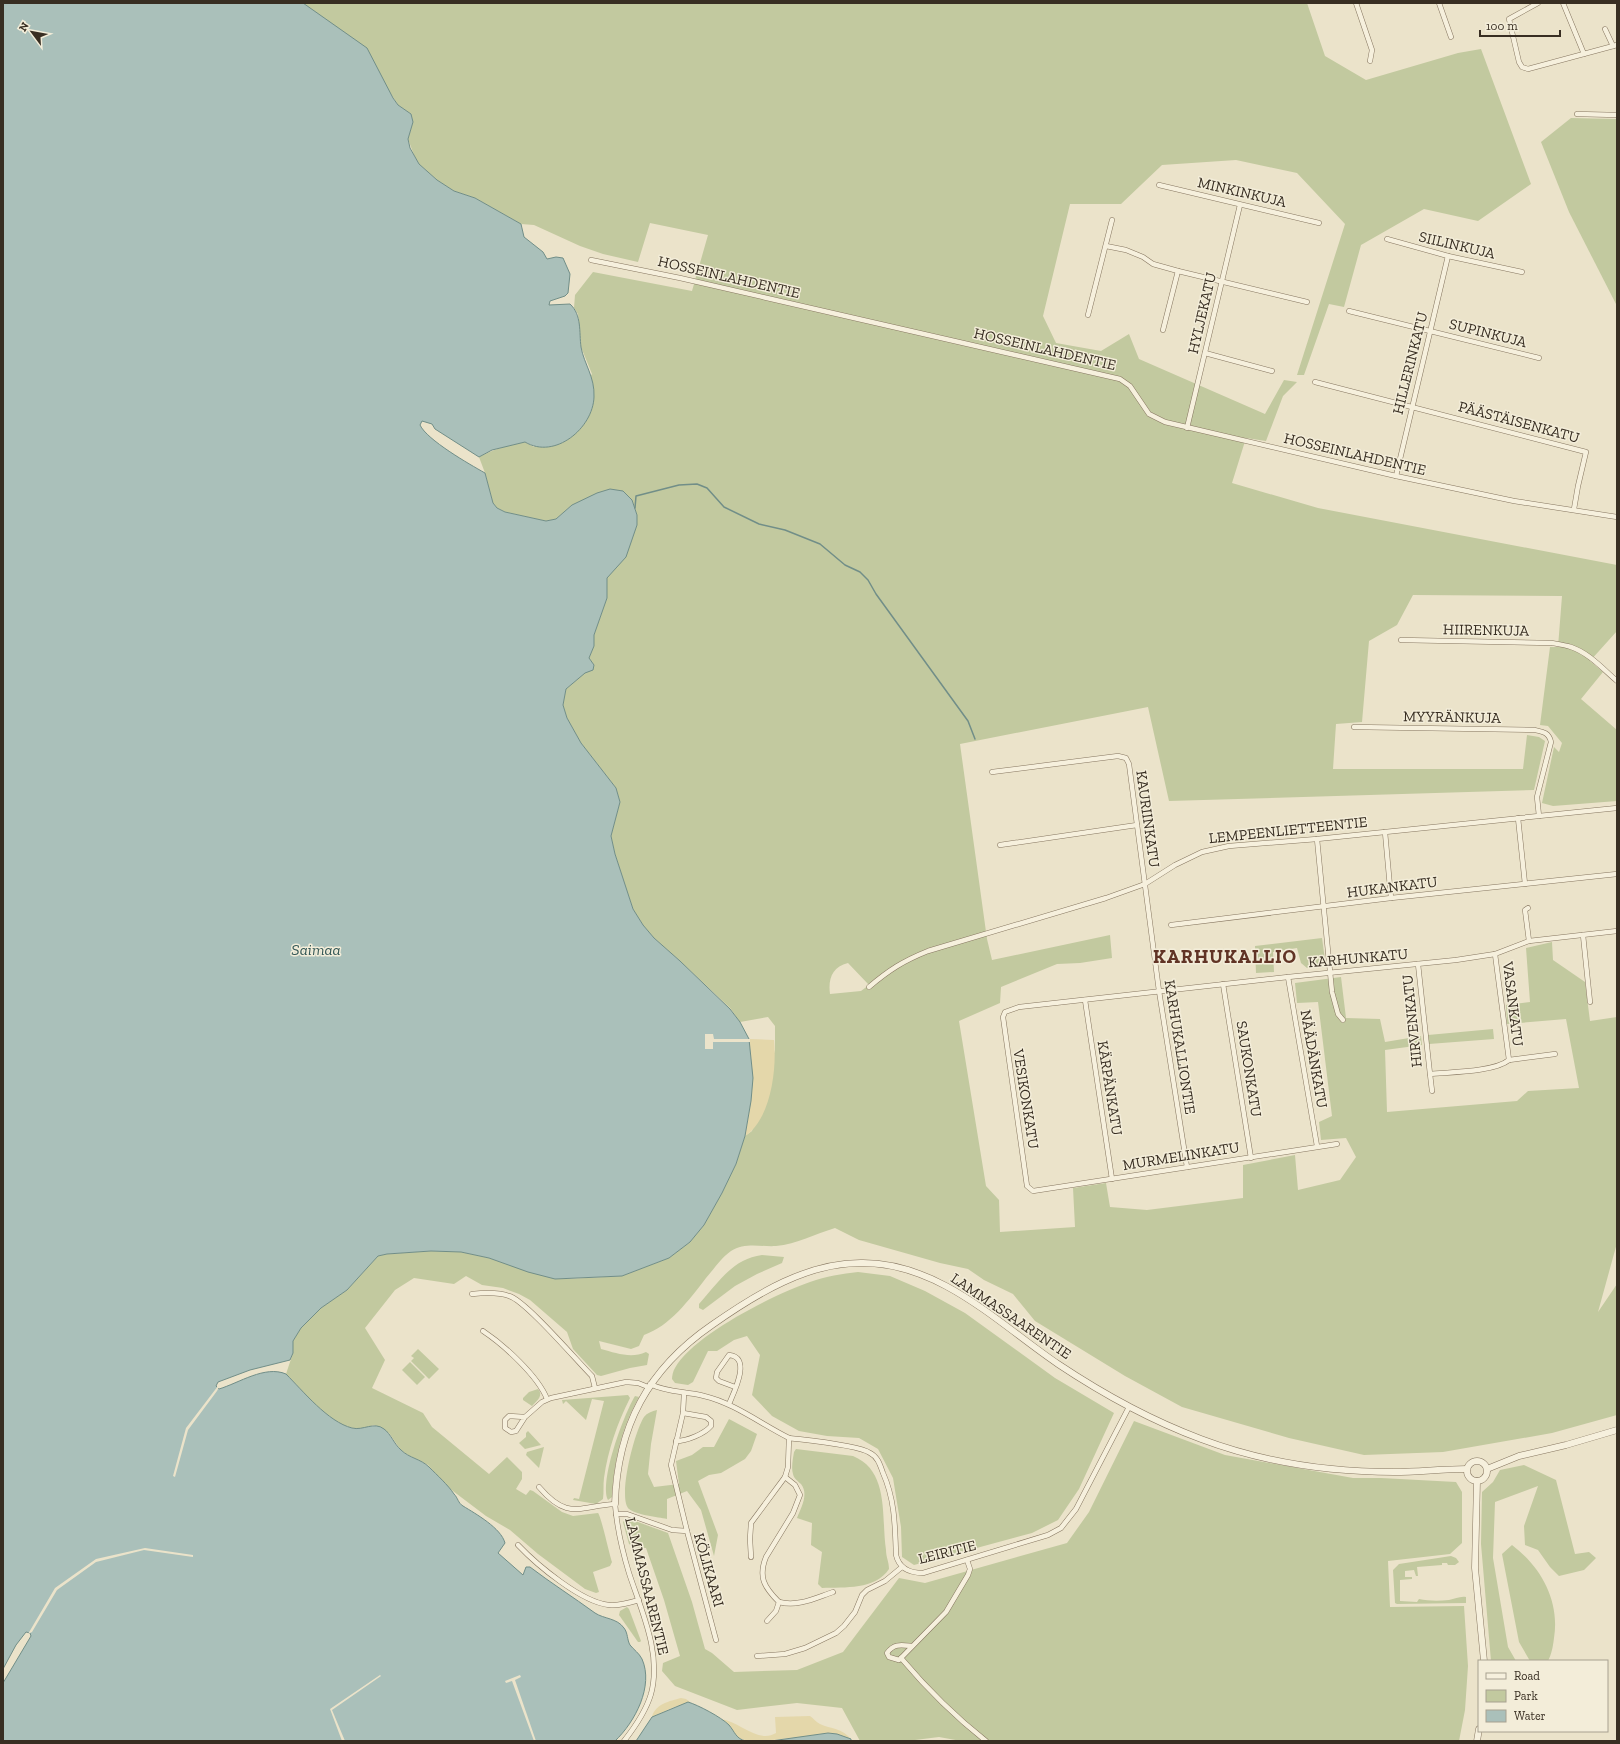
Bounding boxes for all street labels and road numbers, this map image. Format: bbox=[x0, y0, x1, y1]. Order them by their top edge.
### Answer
street label: MINKINKUJA bbox=[1196, 173, 1288, 211]
street label: SIILINKUJA bbox=[1417, 227, 1497, 263]
street label: HOSSEINLAHDENTIE bbox=[656, 252, 802, 302]
street label: HYLJEKATU bbox=[1184, 270, 1220, 355]
street label: HILLERINKATU bbox=[1389, 310, 1431, 416]
street label: SUPINKUJA bbox=[1447, 315, 1529, 351]
street label: HOSSEINLAHDENTIE bbox=[972, 324, 1118, 374]
street label: PÄÄSTÄISENKATU bbox=[1456, 397, 1582, 447]
street label: HOSSEINLAHDENTIE bbox=[1282, 429, 1428, 479]
street label: HIIRENKUJA bbox=[1443, 620, 1530, 640]
street label: MYYRÄNKUJA bbox=[1403, 707, 1501, 727]
street label: KAURIINKATU bbox=[1132, 769, 1164, 869]
street label: LEMPEENLIETTEENTIE bbox=[1208, 813, 1368, 847]
street label: HUKANKATU bbox=[1346, 872, 1439, 901]
street label: KARHUNKATU bbox=[1307, 945, 1409, 971]
street label: VASANKATU bbox=[1499, 959, 1527, 1048]
street label: HIRVENKATU bbox=[1398, 973, 1426, 1068]
street label: KARHUKALLIONTIE bbox=[1160, 979, 1200, 1116]
street label: NÄÄDÄNKATU bbox=[1296, 1008, 1332, 1110]
street label: SAUKONKATU bbox=[1233, 1020, 1266, 1119]
street label: KÄRPÄNKATU bbox=[1094, 1039, 1126, 1137]
street label: VESIKONKATU bbox=[1009, 1047, 1043, 1150]
street label: MURMELINKATU bbox=[1121, 1138, 1241, 1174]
street label: LAMMASSAARENTIE bbox=[947, 1269, 1075, 1363]
street label: LAMMASSAARENTIE bbox=[621, 1515, 673, 1657]
street label: KÖLIKAARI bbox=[690, 1531, 728, 1609]
street label: LEIRITIE bbox=[916, 1536, 978, 1568]

